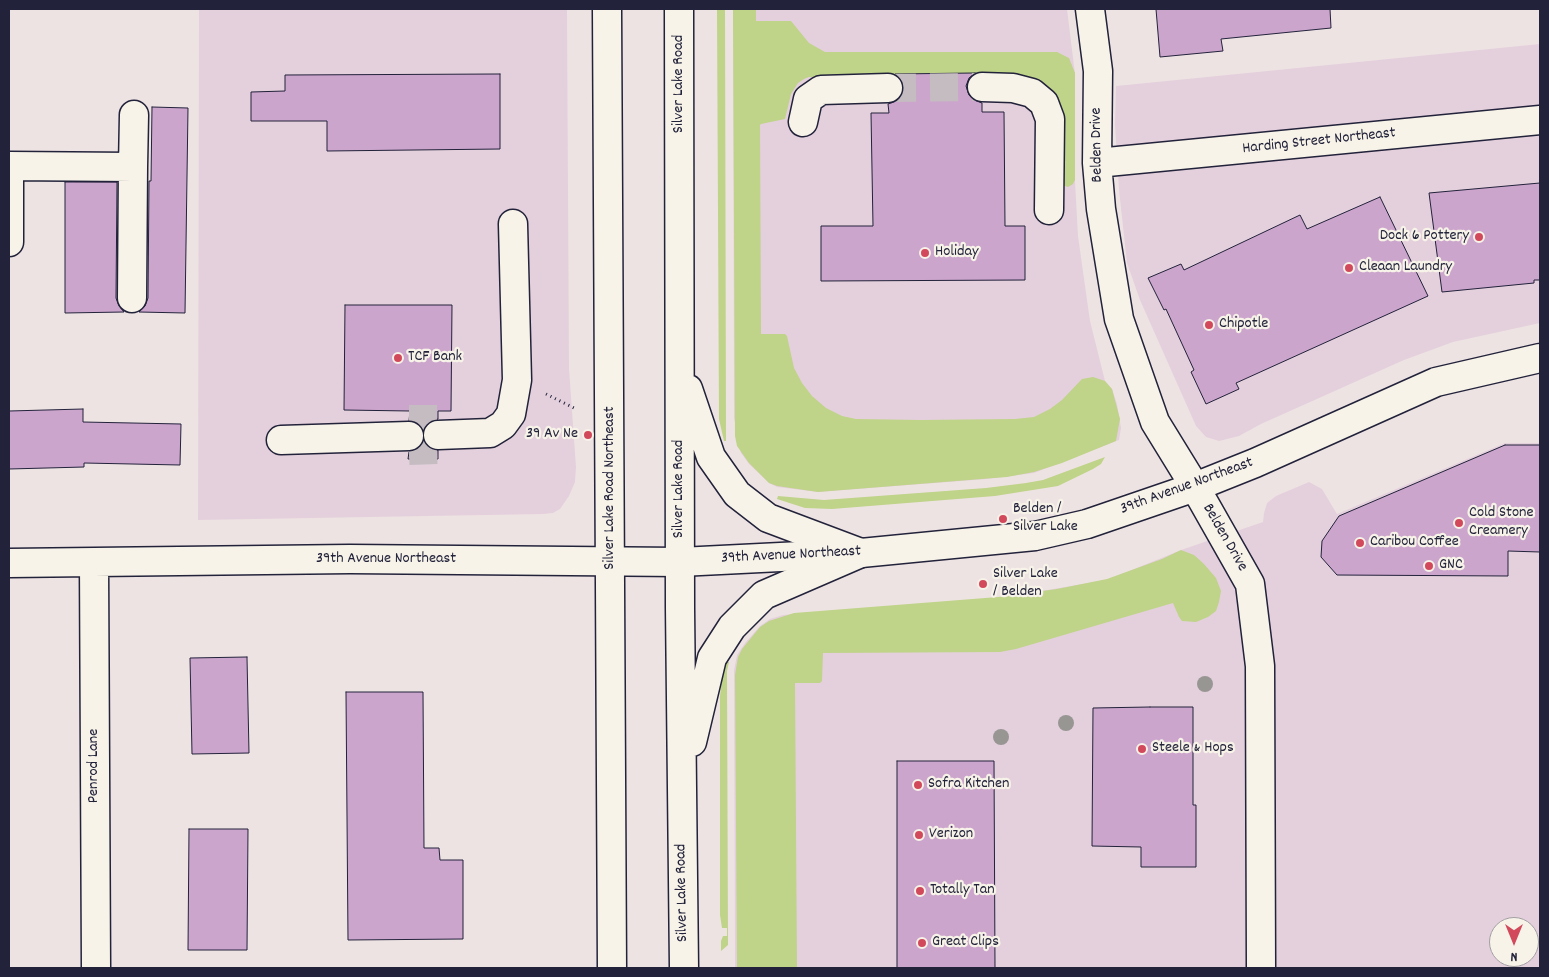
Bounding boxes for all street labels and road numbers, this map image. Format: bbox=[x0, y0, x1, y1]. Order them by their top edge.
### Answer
street label: Silver Lake Road bbox=[670, 35, 690, 133]
street label: Belden Drive bbox=[1088, 107, 1108, 183]
street label: Harding Street Northeast bbox=[1241, 124, 1397, 160]
street label: Silver Lake Road Northeast bbox=[601, 406, 621, 570]
street label: Silver Lake Road bbox=[670, 440, 690, 538]
street label: 39th Avenue Northeast bbox=[1118, 454, 1256, 520]
street label: Belden Drive bbox=[1197, 501, 1251, 575]
street label: 39th Avenue Northeast bbox=[721, 543, 861, 569]
street label: 39th Avenue Northeast bbox=[316, 550, 456, 570]
street label: Penrod Lane bbox=[85, 729, 105, 803]
street label: Silver Lake Road bbox=[673, 844, 693, 942]

